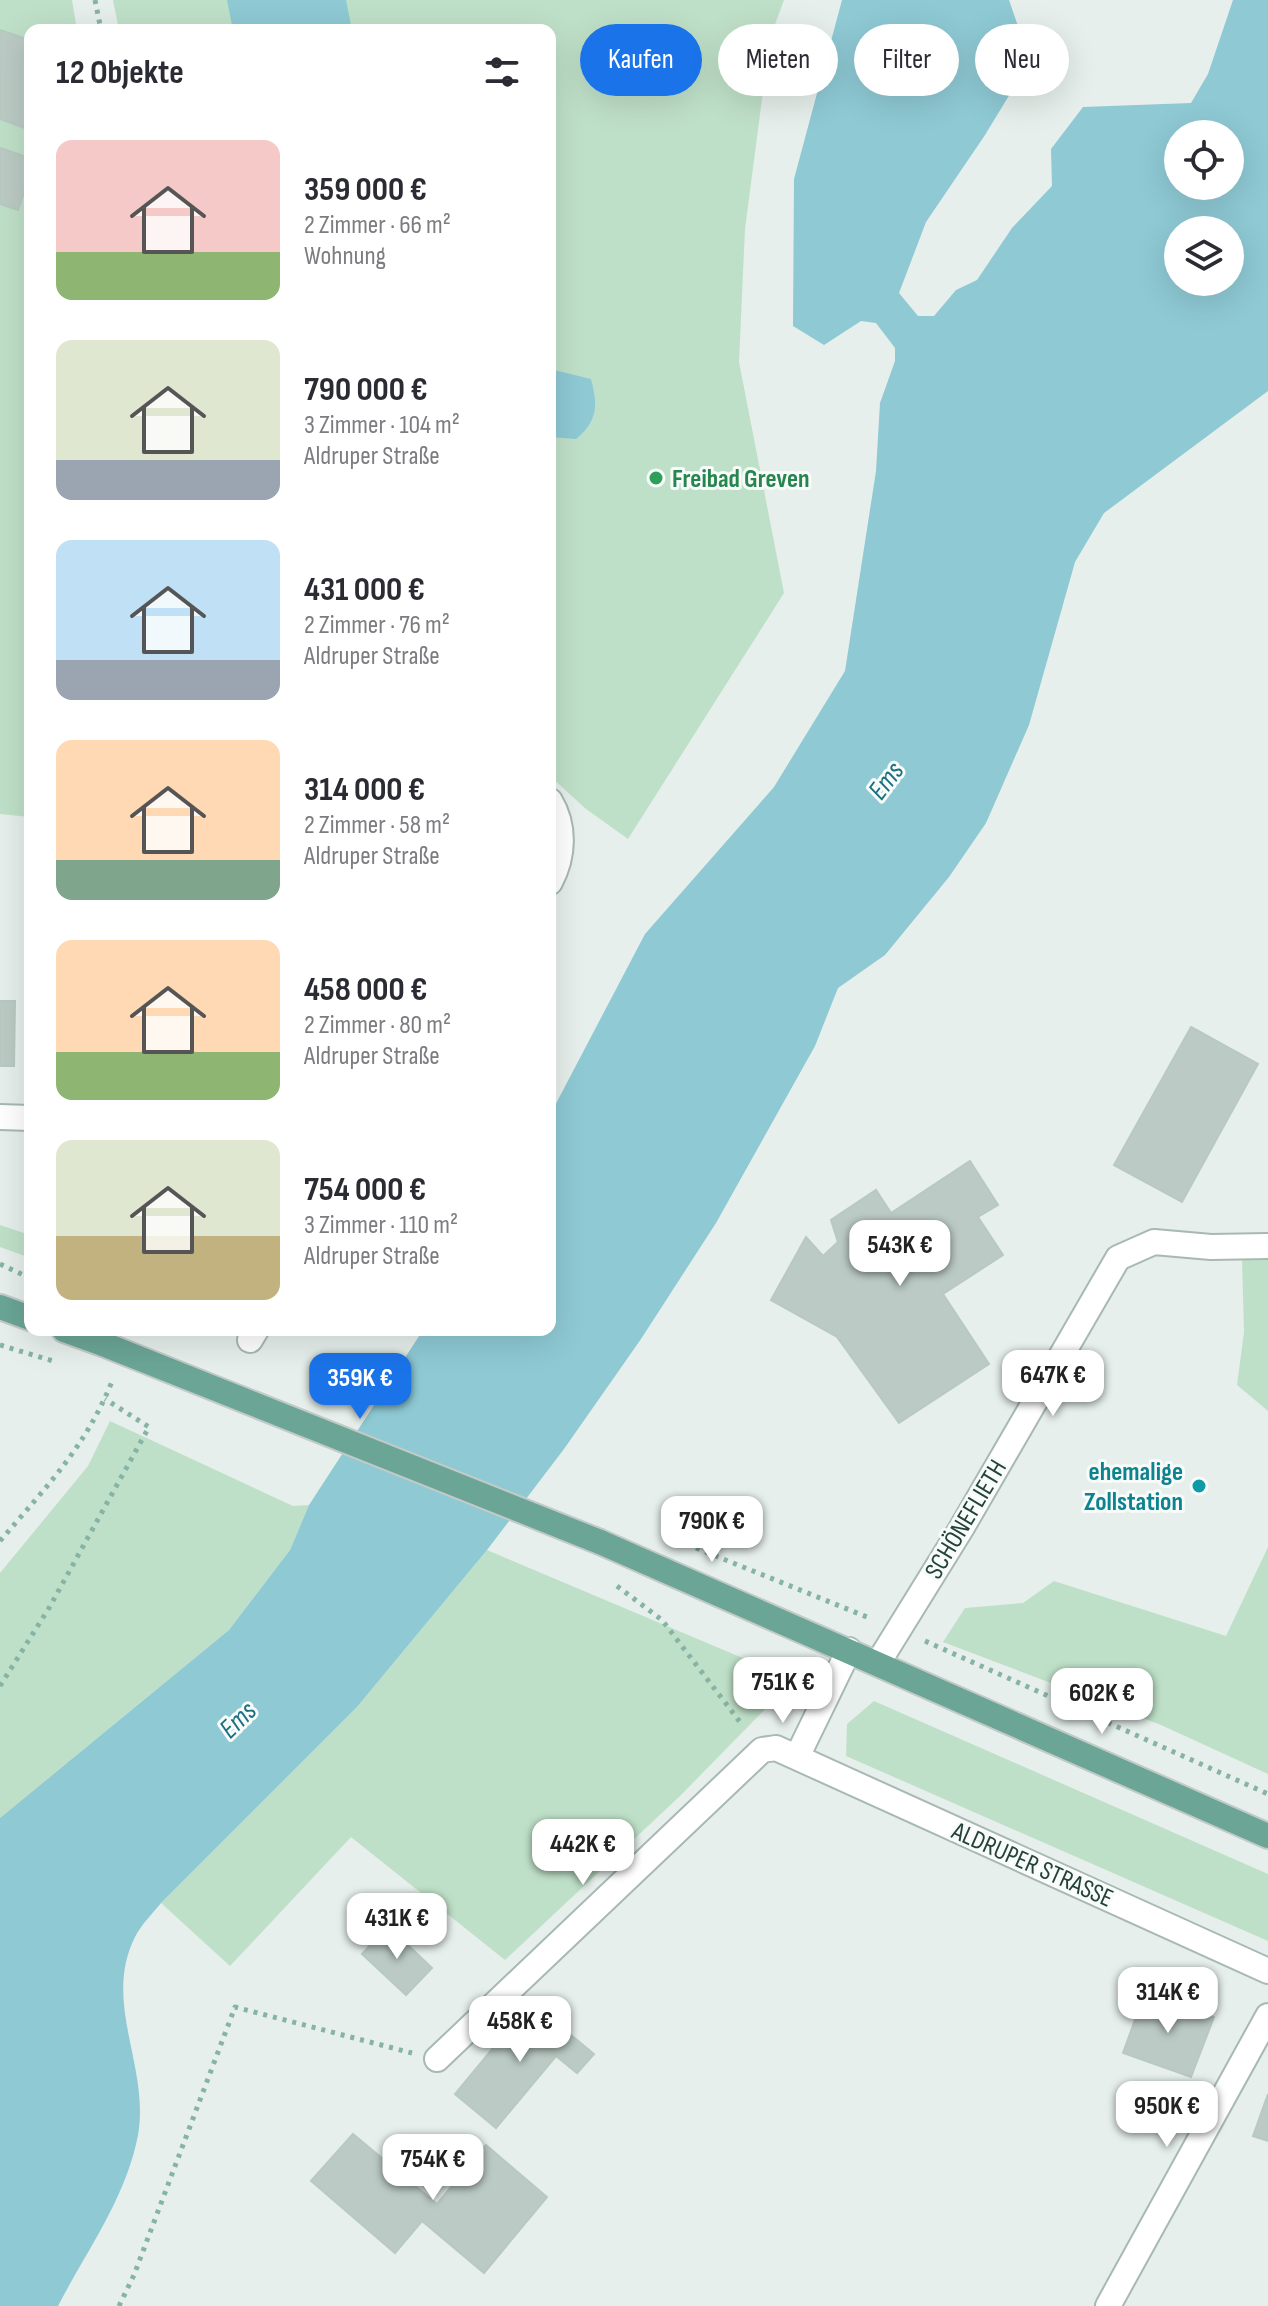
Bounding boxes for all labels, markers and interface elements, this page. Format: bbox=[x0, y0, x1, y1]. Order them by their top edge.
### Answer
chip: Kaufen bbox=[580, 24, 702, 96]
chip: Mieten bbox=[718, 24, 838, 96]
chip: Filter bbox=[854, 24, 959, 96]
chip: Neu bbox=[975, 24, 1069, 96]
icon: filters bbox=[480, 50, 524, 94]
text: 12 Objekte bbox=[56, 52, 184, 93]
map controls bbox=[1164, 120, 1244, 296]
button: locate bbox=[1164, 120, 1244, 200]
text: 359 000 € bbox=[304, 169, 427, 210]
icon: home bbox=[120, 172, 216, 268]
text: 2 Zimmer · 66 m² bbox=[304, 210, 451, 241]
button: layers bbox=[1164, 216, 1244, 296]
text: Wohnung bbox=[304, 241, 386, 272]
text: 790 000 € bbox=[304, 369, 428, 410]
icon: home bbox=[120, 372, 216, 468]
text: 3 Zimmer · 104 m² bbox=[304, 410, 460, 441]
text: Aldruper Straße bbox=[304, 441, 440, 472]
place label: Freibad Greven bbox=[672, 464, 810, 495]
marker: Freibad Greven bbox=[647, 469, 665, 487]
text: 431 000 € bbox=[304, 569, 425, 610]
icon: home bbox=[120, 572, 216, 668]
text: 2 Zimmer · 76 m² bbox=[304, 610, 450, 641]
text: Aldruper Straße bbox=[304, 641, 440, 672]
water label: Ems bbox=[861, 755, 911, 806]
text: 314 000 € bbox=[304, 769, 425, 810]
icon: home bbox=[120, 772, 216, 868]
text: 2 Zimmer · 58 m² bbox=[304, 810, 450, 841]
text: Aldruper Straße bbox=[304, 841, 440, 872]
text: 458 000 € bbox=[304, 969, 427, 1010]
icon: home bbox=[120, 972, 216, 1068]
text: 2 Zimmer · 80 m² bbox=[304, 1010, 451, 1041]
text: Aldruper Straße bbox=[304, 1041, 440, 1072]
text: 754 000 € bbox=[304, 1169, 426, 1210]
icon: home bbox=[120, 1172, 216, 1268]
text: 3 Zimmer · 110 m² bbox=[304, 1210, 458, 1241]
pin: 543K € bbox=[835, 1220, 965, 1288]
text: 543K € bbox=[867, 1230, 933, 1261]
text: Aldruper Straße bbox=[304, 1241, 440, 1272]
pin: 647K € bbox=[988, 1350, 1118, 1418]
pin: 359K € bbox=[295, 1353, 425, 1421]
text: 647K € bbox=[1020, 1360, 1086, 1391]
text: 359K € bbox=[327, 1363, 393, 1394]
street label: SCHÖNEFLIETH bbox=[919, 1455, 1014, 1585]
place label: ehemalige Zollstation bbox=[1084, 1457, 1183, 1518]
marker: ehemalige Zollstation bbox=[1190, 1477, 1208, 1495]
pin: 790K € bbox=[647, 1496, 777, 1564]
text: 790K € bbox=[679, 1506, 745, 1537]
pin: 751K € bbox=[718, 1657, 848, 1725]
text: 751K € bbox=[751, 1667, 815, 1698]
pin: 602K € bbox=[1037, 1668, 1167, 1736]
text: 602K € bbox=[1069, 1678, 1135, 1709]
water label: Ems bbox=[213, 1695, 264, 1745]
street label: ALDRUPER STRASSE bbox=[946, 1816, 1118, 1915]
pin: 442K € bbox=[518, 1819, 648, 1887]
text: 442K € bbox=[550, 1829, 616, 1860]
pin: 431K € bbox=[332, 1893, 462, 1961]
text: 431K € bbox=[365, 1903, 429, 1934]
pin: 314K € bbox=[1103, 1967, 1233, 2035]
text: 314K € bbox=[1136, 1977, 1200, 2008]
pin: 458K € bbox=[455, 1996, 585, 2064]
text: 458K € bbox=[487, 2006, 553, 2037]
pin: 950K € bbox=[1102, 2081, 1232, 2149]
text: 950K € bbox=[1134, 2091, 1200, 2122]
pin: 754K € bbox=[368, 2134, 498, 2202]
text: 754K € bbox=[400, 2144, 466, 2175]

